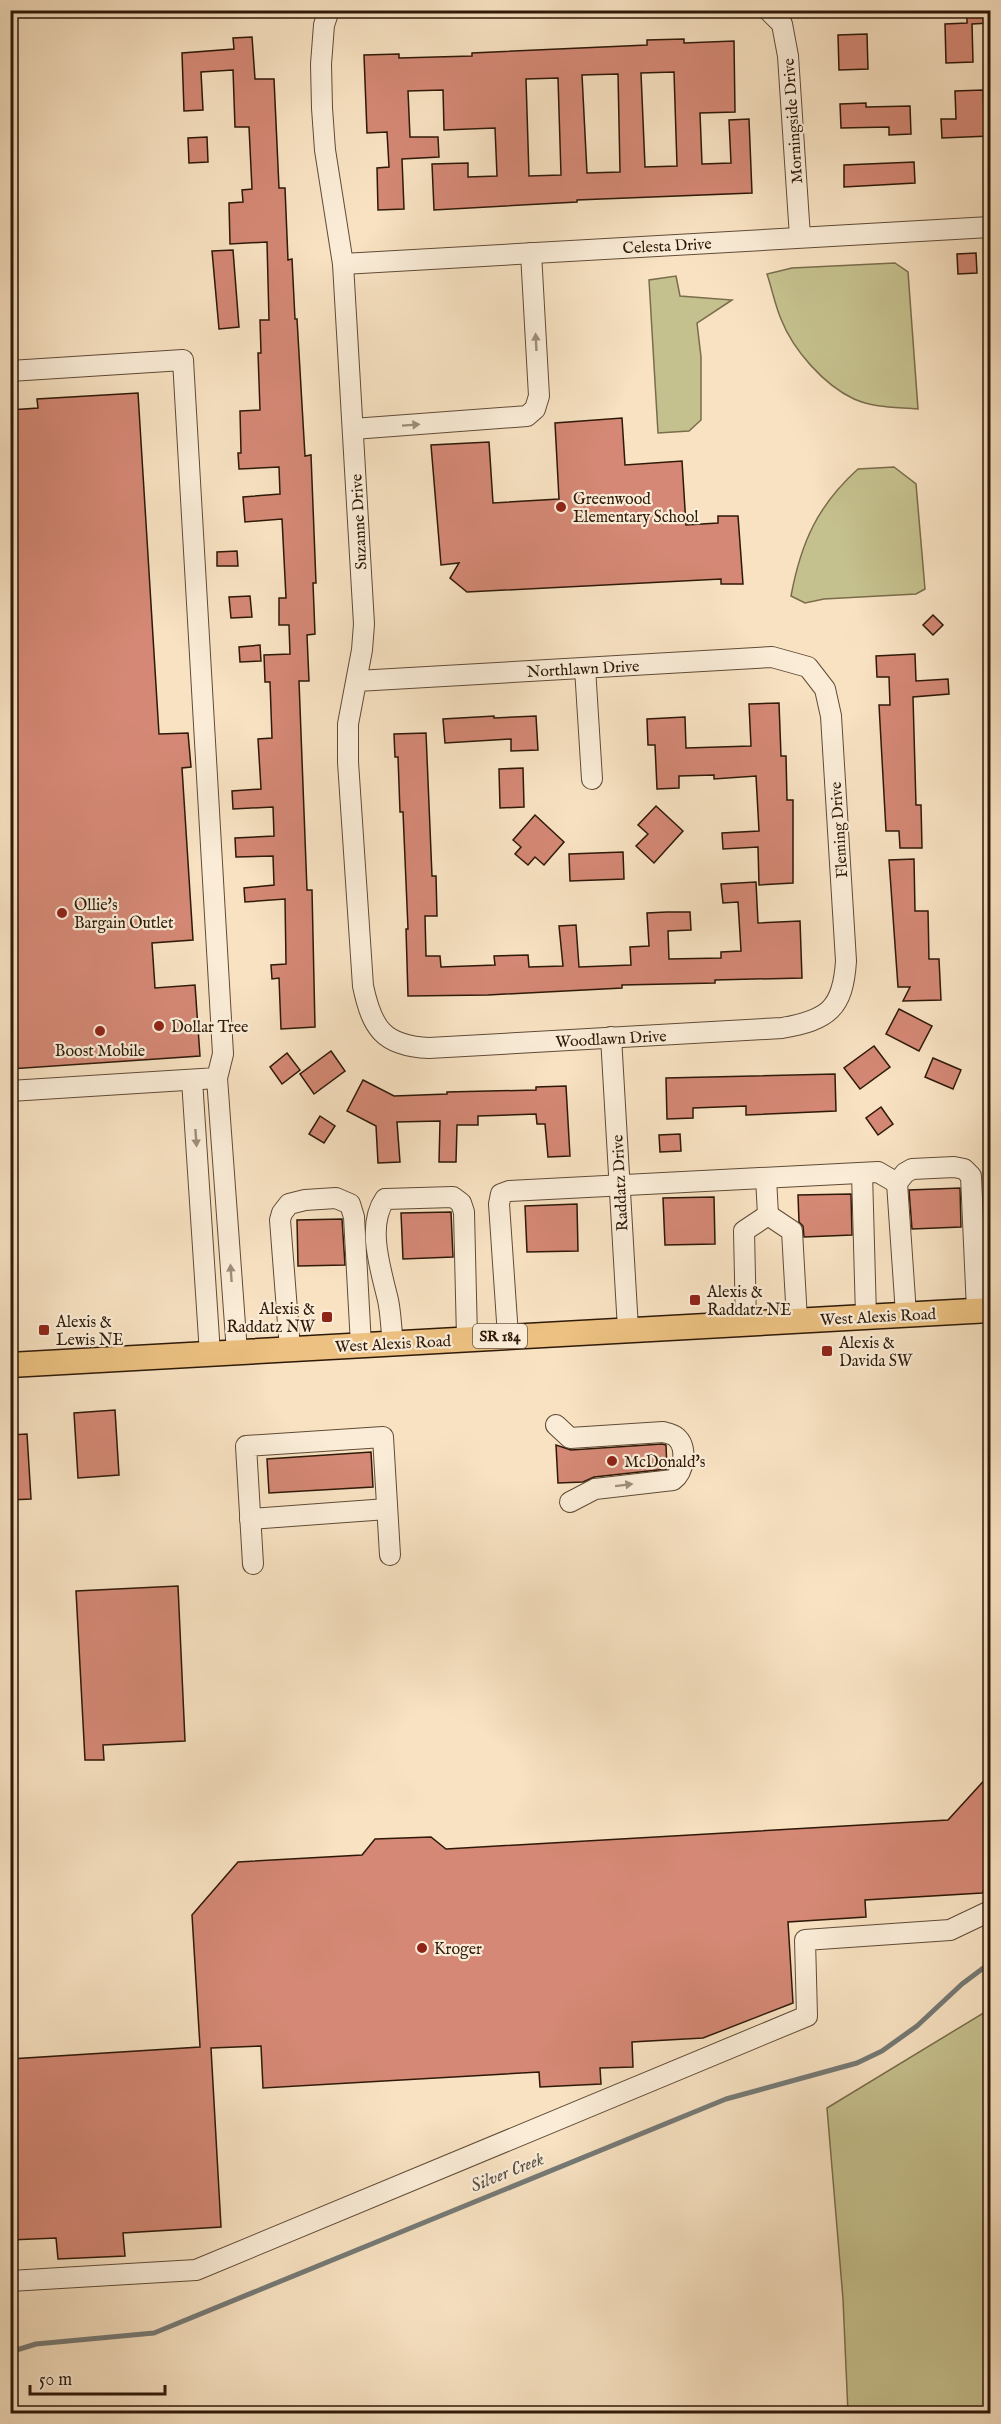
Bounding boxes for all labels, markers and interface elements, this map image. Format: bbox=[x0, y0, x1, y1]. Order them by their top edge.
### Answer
street label: Morningside Drive bbox=[780, 57, 808, 184]
street label: Celesta Drive bbox=[622, 235, 712, 259]
one-way arrow bbox=[532, 332, 541, 351]
one-way arrow bbox=[402, 420, 421, 430]
street label: Suzanne Drive bbox=[347, 473, 372, 570]
place label: Greenwood Elementary School bbox=[573, 490, 699, 528]
marker: Greenwood Elementary School bbox=[554, 500, 568, 514]
street label: Northlawn Drive bbox=[526, 657, 640, 683]
street label: Fleming Drive bbox=[827, 781, 853, 879]
place label: Ollie's Bargain Outlet bbox=[74, 896, 174, 934]
marker: Ollie's Bargain Outlet bbox=[55, 906, 69, 920]
place label: Dollar Tree bbox=[171, 1018, 248, 1038]
marker: Dollar Tree bbox=[152, 1019, 166, 1033]
marker: Boost Mobile bbox=[93, 1024, 107, 1038]
street label: Woodlawn Drive bbox=[555, 1027, 667, 1053]
place label: Boost Mobile bbox=[55, 1042, 145, 1062]
one-way arrow bbox=[191, 1129, 200, 1148]
street label: Raddatz Drive bbox=[608, 1134, 634, 1232]
one-way arrow bbox=[226, 1263, 236, 1282]
place label: Alexis & Raddatz NE bbox=[706, 1283, 791, 1321]
marker: Alexis & Raddatz NE bbox=[688, 1293, 702, 1307]
place label: Alexis & Raddatz NW bbox=[227, 1300, 316, 1338]
street label: West Alexis Road bbox=[820, 1305, 937, 1331]
marker: Alexis & Raddatz NW bbox=[320, 1310, 334, 1324]
place label: Alexis & Lewis NE bbox=[55, 1313, 124, 1351]
marker: Alexis & Lewis NE bbox=[37, 1323, 51, 1337]
road number: SR 184 bbox=[473, 1324, 527, 1348]
street label: West Alexis Road bbox=[335, 1332, 452, 1358]
place label: Alexis & Davida SW bbox=[838, 1334, 913, 1372]
marker: Alexis & Davida SW bbox=[820, 1344, 834, 1358]
place label: McDonald's bbox=[624, 1453, 706, 1473]
marker: McDonald's bbox=[605, 1454, 619, 1468]
one-way arrow bbox=[615, 1480, 634, 1490]
place label: Kroger bbox=[434, 1940, 482, 1960]
marker: Kroger bbox=[415, 1941, 429, 1955]
water label: Silver Creek bbox=[468, 2148, 548, 2198]
scale bar bbox=[30, 2358, 165, 2396]
text: 50 m bbox=[39, 2369, 72, 2392]

